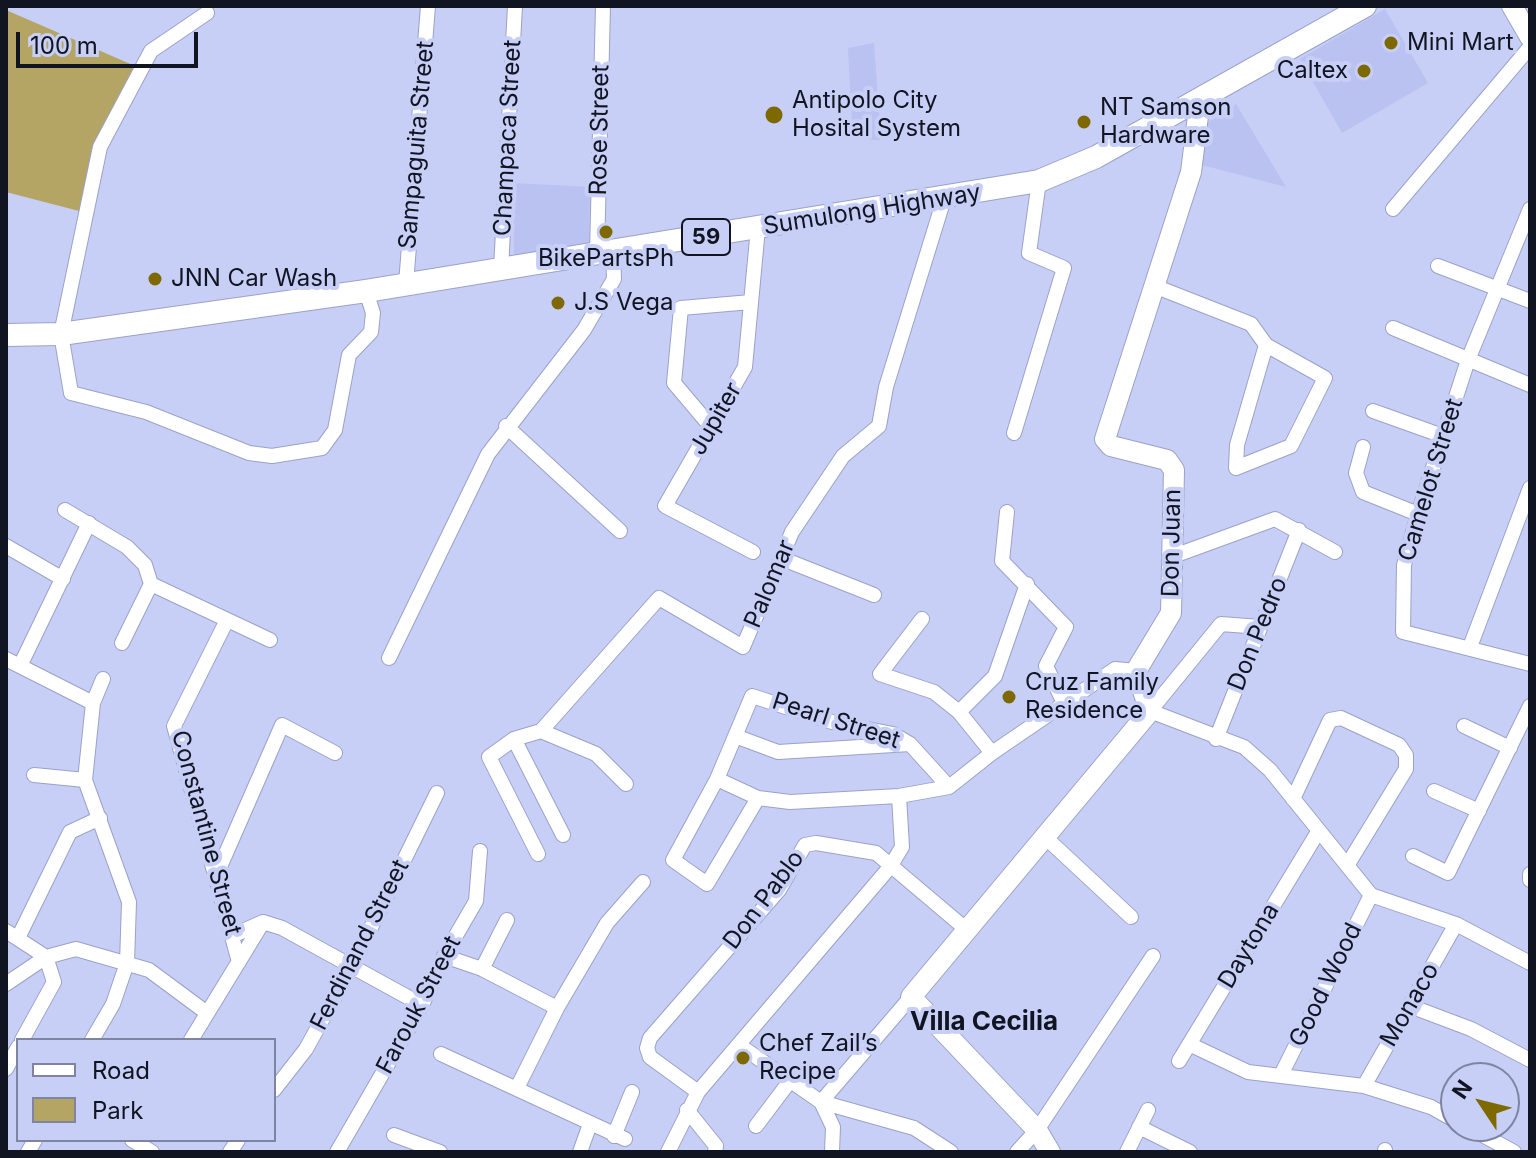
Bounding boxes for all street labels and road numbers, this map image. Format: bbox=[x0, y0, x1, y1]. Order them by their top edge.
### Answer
street label: Champaca Street bbox=[488, 39, 528, 237]
street label: Sampaguita Street bbox=[394, 40, 440, 250]
street label: Rose Street bbox=[584, 64, 616, 196]
street label: Sumulong Highway bbox=[761, 179, 983, 241]
road number: 59 bbox=[682, 219, 730, 255]
street label: Jupiter bbox=[684, 378, 748, 460]
street label: Camelot Street bbox=[1393, 395, 1469, 565]
street label: Don Juan bbox=[1157, 489, 1187, 597]
street label: Palomar bbox=[739, 536, 801, 632]
street label: Don Pedro bbox=[1222, 573, 1294, 695]
street label: Pearl Street bbox=[768, 687, 904, 755]
street label: Constantine Street bbox=[165, 728, 247, 938]
street label: Don Pablo bbox=[717, 845, 811, 955]
street label: Ferdinand Street bbox=[305, 855, 415, 1035]
street label: Daytona bbox=[1212, 898, 1286, 994]
street label: Good Wood bbox=[1284, 918, 1368, 1052]
street label: Farouk Street bbox=[371, 931, 467, 1079]
street label: Monaco bbox=[1375, 958, 1445, 1052]

